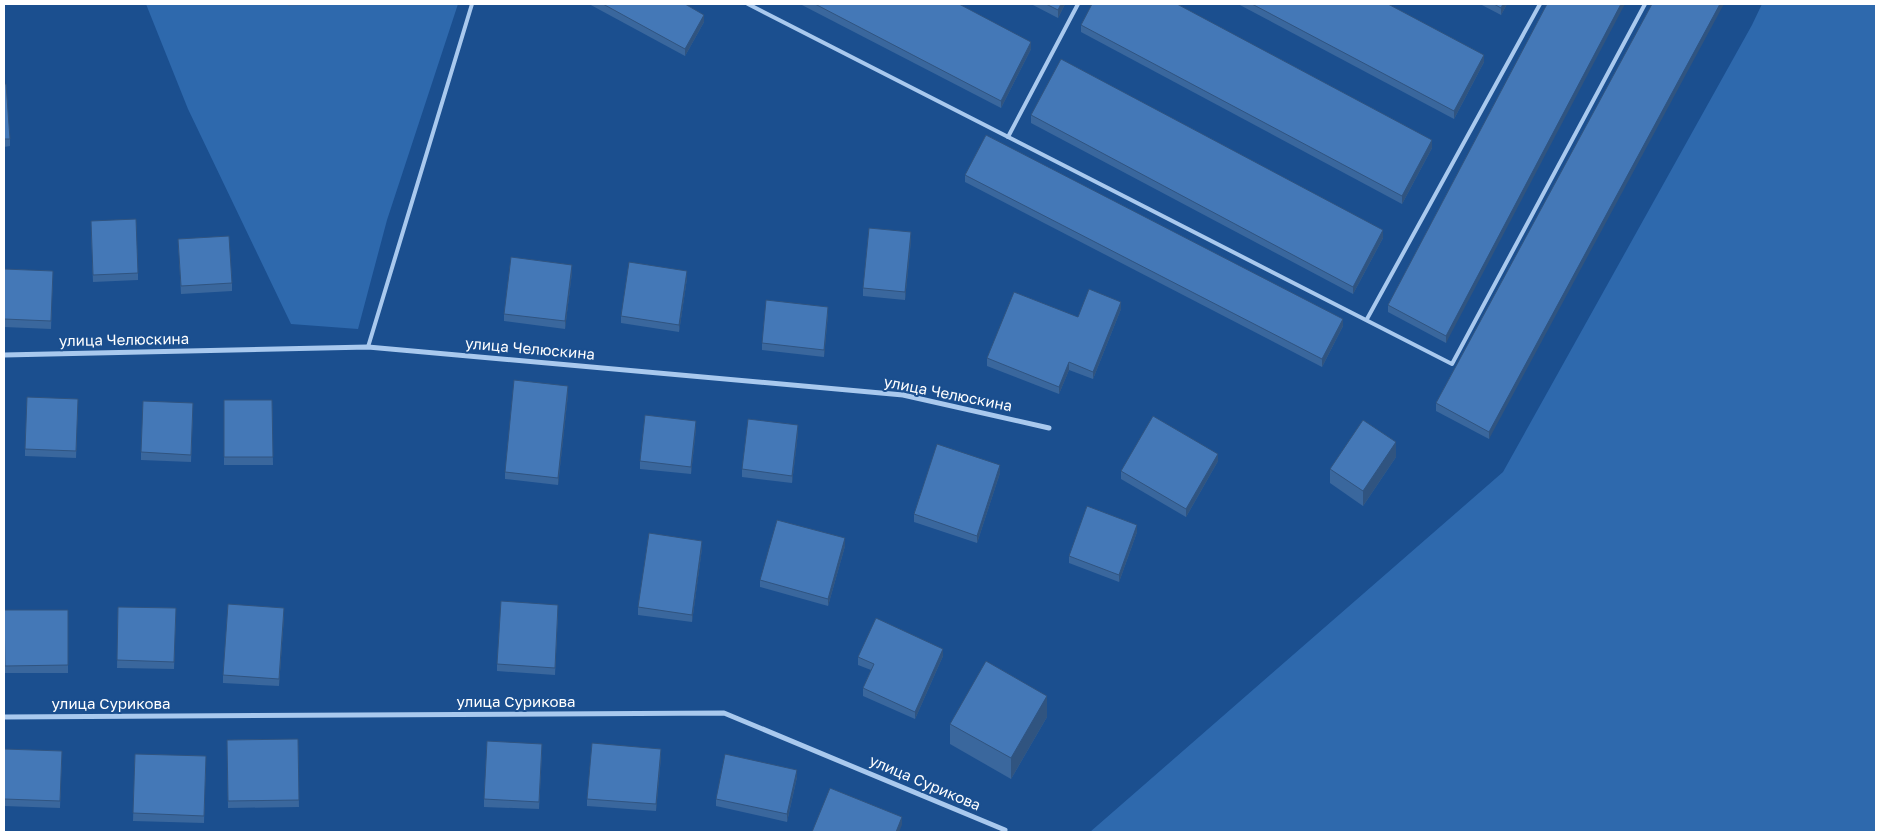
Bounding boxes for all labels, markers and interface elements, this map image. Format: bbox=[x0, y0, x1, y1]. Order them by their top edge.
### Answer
street label: улица Челюскина bbox=[59, 329, 189, 349]
street label: улица Челюскина bbox=[464, 333, 596, 363]
street label: улица Челюскина bbox=[883, 372, 1014, 414]
street label: улица Сурикова bbox=[457, 692, 575, 710]
street label: улица Сурикова bbox=[52, 694, 170, 712]
street label: улица Сурикова bbox=[867, 751, 984, 814]

